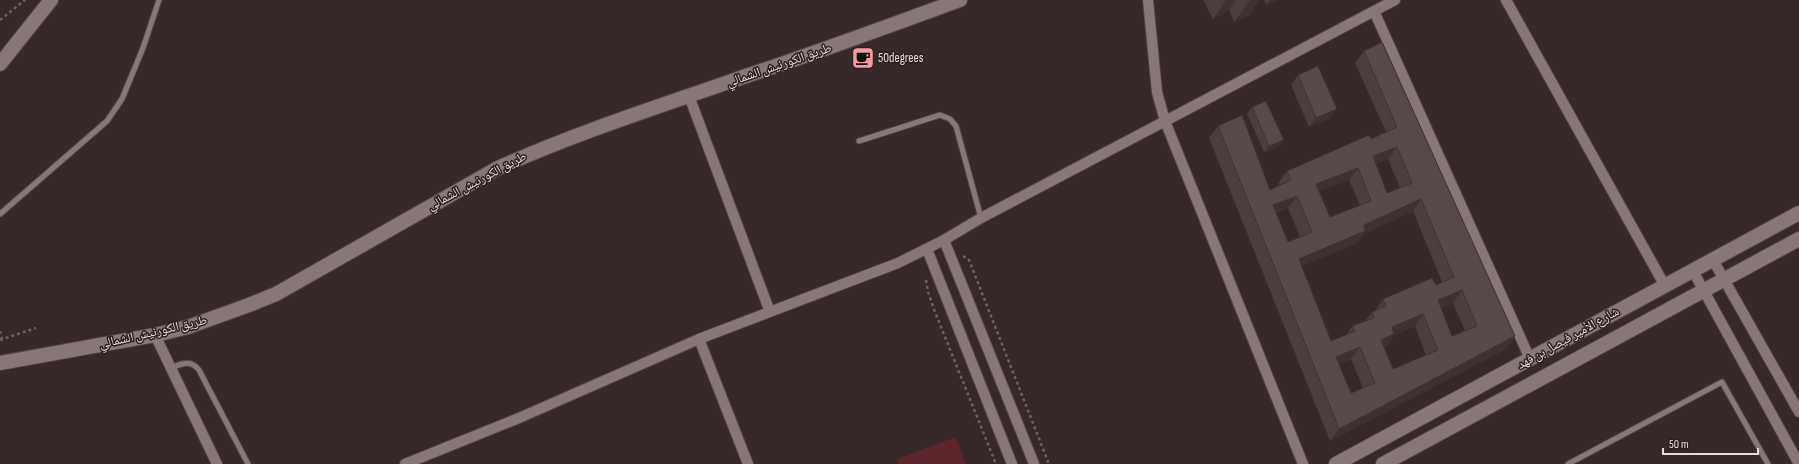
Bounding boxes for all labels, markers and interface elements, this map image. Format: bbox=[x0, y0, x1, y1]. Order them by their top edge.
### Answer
street label: طريق الكورنيش الشمالي bbox=[724, 40, 834, 93]
cafe icon: 50degrees bbox=[850, 45, 876, 71]
place label: 50degrees bbox=[878, 50, 924, 66]
street label: طريق الكورنيش الشمالي bbox=[425, 148, 530, 216]
street label: شارع الأمير فيصل بن فهد bbox=[1514, 303, 1622, 374]
street label: طريق الكورنيش الشمالي bbox=[98, 312, 209, 354]
scale bar bbox=[1663, 430, 1758, 456]
text: 50 m bbox=[1669, 437, 1689, 452]

